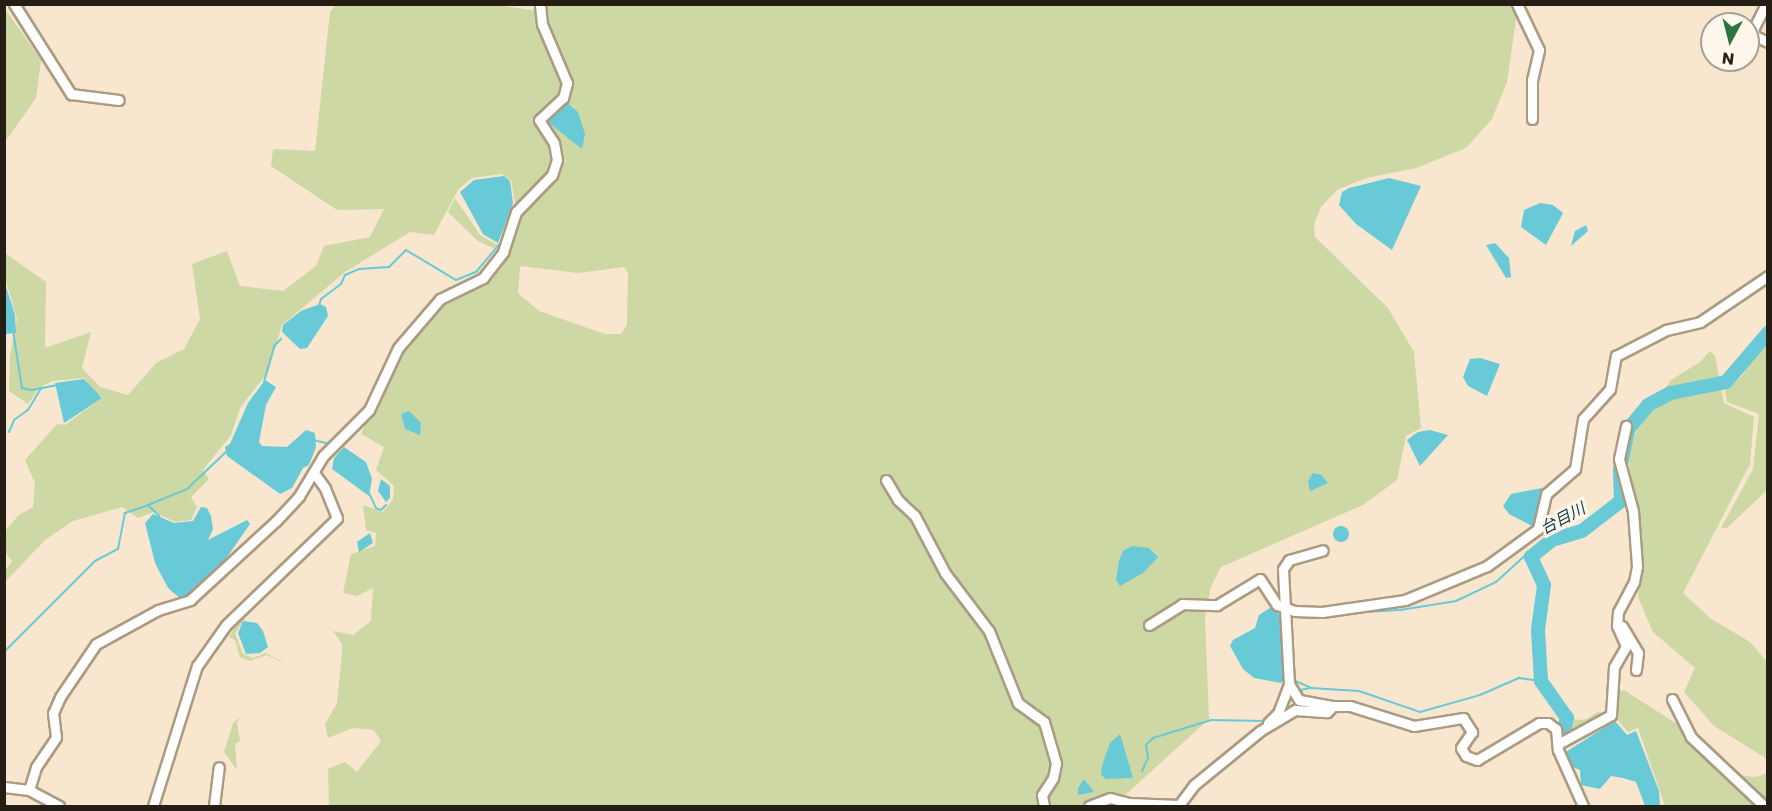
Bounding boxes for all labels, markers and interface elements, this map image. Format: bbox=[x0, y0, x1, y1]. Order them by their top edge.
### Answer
north arrow bbox=[1700, 12, 1760, 72]
text: N bbox=[1721, 46, 1735, 71]
water label: 台目川 bbox=[1537, 499, 1589, 539]

